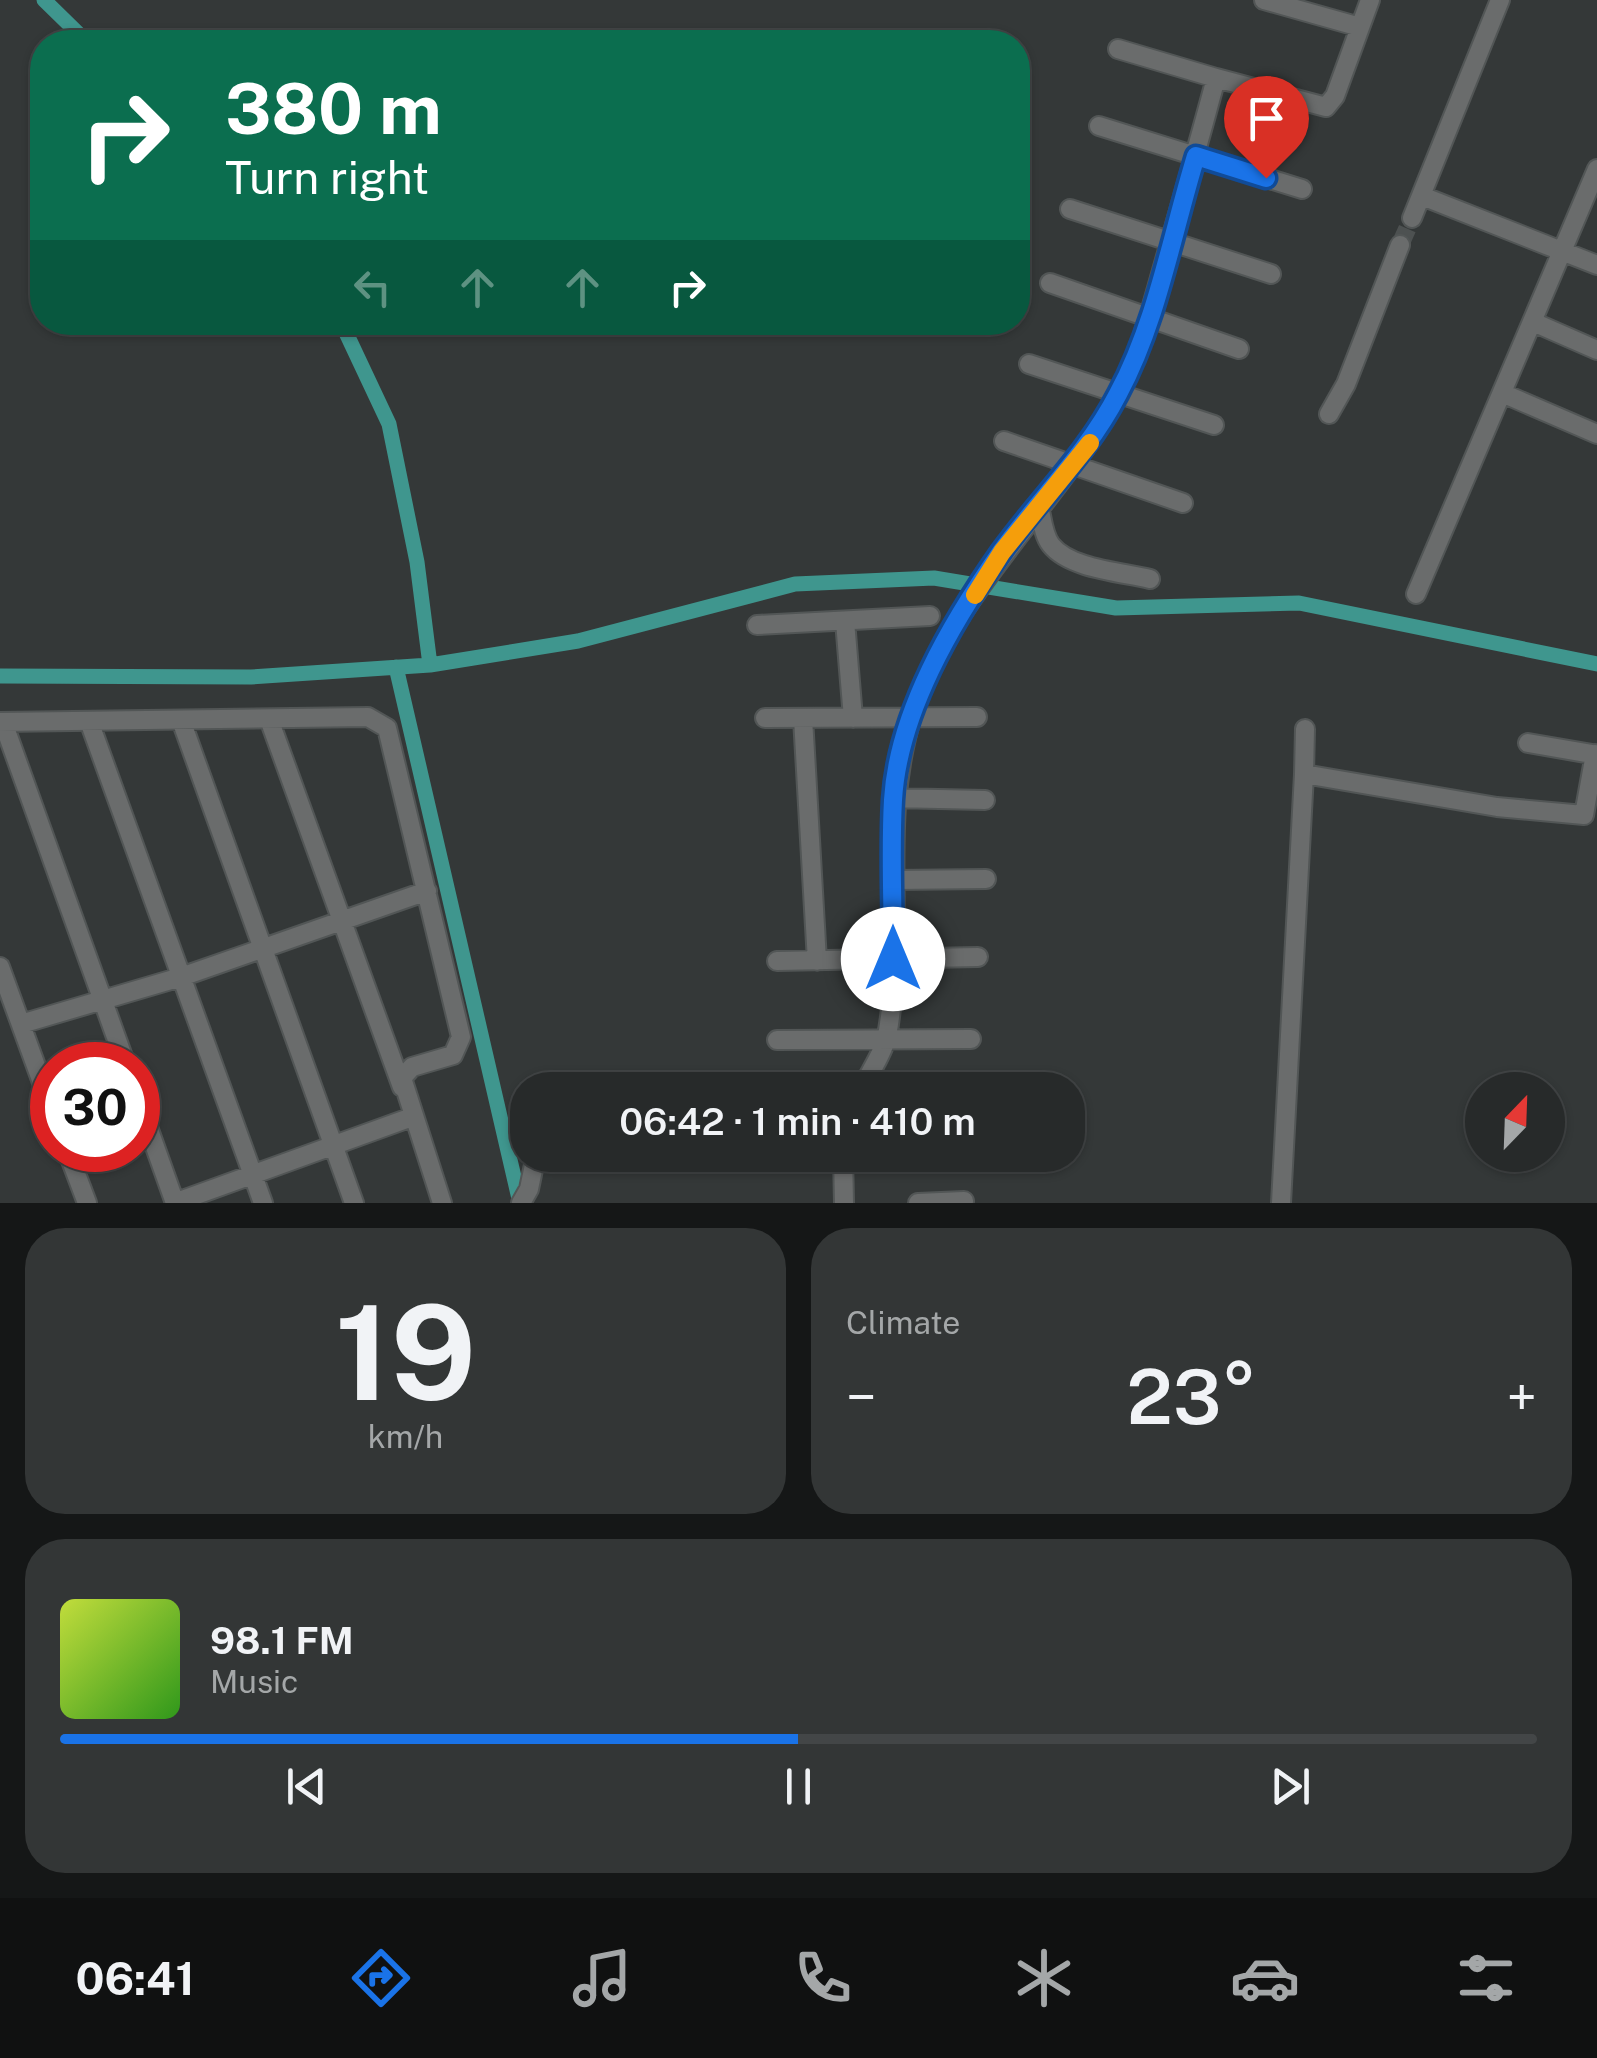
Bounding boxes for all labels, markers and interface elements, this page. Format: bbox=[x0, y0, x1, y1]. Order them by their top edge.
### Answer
text: 380 m bbox=[225, 67, 442, 150]
icon: right bbox=[60, 70, 190, 200]
pin bbox=[1224, 76, 1309, 179]
icon: arrive bbox=[1239, 91, 1294, 146]
text: Turn right bbox=[225, 151, 429, 204]
icon: left bbox=[345, 260, 400, 315]
icon: ahead bbox=[450, 260, 505, 315]
icon: ahead bbox=[555, 260, 610, 315]
icon: right bbox=[660, 260, 715, 315]
position arrow bbox=[841, 907, 945, 1011]
speed limit sign: 30 bbox=[30, 1042, 160, 1172]
north arrow bbox=[1465, 1072, 1565, 1172]
map controls bbox=[1465, 1072, 1565, 1172]
text: 06:42 · 1 min · 410 m bbox=[619, 1099, 976, 1144]
text: 19 bbox=[335, 1277, 476, 1429]
text: Climate bbox=[846, 1304, 960, 1341]
text: 23° bbox=[1126, 1353, 1257, 1441]
text: − bbox=[846, 1365, 877, 1429]
text: + bbox=[1506, 1365, 1537, 1429]
text: km/h bbox=[368, 1418, 443, 1455]
text: 98.1 FM bbox=[210, 1618, 354, 1663]
text: Music bbox=[210, 1663, 298, 1700]
icon: previous bbox=[279, 1759, 334, 1814]
icon: pause bbox=[771, 1759, 826, 1814]
icon: next bbox=[1263, 1759, 1318, 1814]
icon: directions bbox=[346, 1943, 416, 2013]
icon: music bbox=[567, 1943, 637, 2013]
icon: phone bbox=[788, 1943, 858, 2013]
icon: climate bbox=[1009, 1943, 1079, 2013]
icon: car bbox=[1230, 1943, 1300, 2013]
icon: filters bbox=[1451, 1943, 1521, 2013]
text: 06:41 bbox=[76, 1952, 195, 2005]

